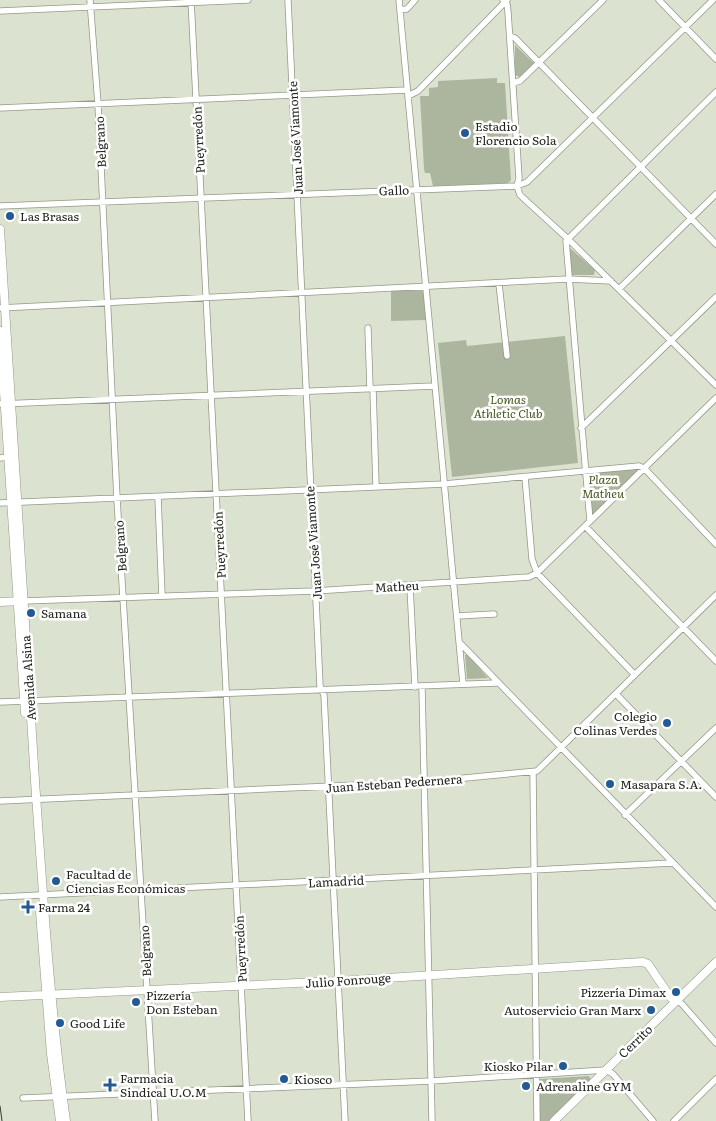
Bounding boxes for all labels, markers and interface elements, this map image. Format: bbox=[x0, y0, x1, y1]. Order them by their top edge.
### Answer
street label: Juan José Viamonte bbox=[283, 81, 307, 195]
street label: Pueyrredón bbox=[187, 106, 209, 174]
street label: Belgrano bbox=[90, 116, 110, 168]
place label: Estadio Florencio Sola bbox=[475, 117, 557, 149]
marker: Estadio Florencio Sola bbox=[459, 127, 471, 139]
street label: Gallo bbox=[378, 180, 410, 200]
place label: Las Brasas bbox=[20, 207, 80, 225]
marker: Las Brasas bbox=[4, 210, 16, 222]
park label: Lomas Athletic Club bbox=[473, 390, 543, 422]
park label: Plaza Matheu bbox=[582, 470, 625, 502]
street label: Juan José Viamonte bbox=[300, 486, 326, 600]
street label: Pueyrredón bbox=[208, 511, 230, 579]
street label: Belgrano bbox=[109, 520, 131, 572]
street label: Matheu bbox=[374, 576, 420, 596]
place label: Samana bbox=[41, 604, 87, 622]
marker: Samana bbox=[25, 607, 37, 619]
street label: Avenida Alsina bbox=[16, 634, 40, 721]
place label: Colegio Colinas Verdes bbox=[574, 707, 658, 739]
marker: Colegio Colinas Verdes bbox=[661, 717, 673, 729]
street label: Juan Esteban Pedernera bbox=[325, 769, 463, 797]
place label: Masapara S.A. bbox=[620, 775, 702, 793]
marker: Masapara S.A. bbox=[604, 778, 616, 790]
place label: Facultad de Ciencias Económicas bbox=[66, 865, 186, 897]
street label: Lamadrid bbox=[307, 871, 365, 891]
marker: Facultad de Ciencias Económicas bbox=[50, 875, 62, 887]
place label: Farma 24 bbox=[38, 898, 91, 916]
marker: Farma 24 bbox=[22, 901, 34, 913]
street label: Pueyrredón bbox=[229, 915, 251, 983]
street label: Belgrano bbox=[135, 925, 155, 977]
street label: Julio Fonrouge bbox=[305, 968, 391, 992]
place label: Pizzería Dimax bbox=[580, 983, 666, 1001]
place label: Pizzería Don Esteban bbox=[146, 986, 218, 1018]
marker: Pizzería Dimax bbox=[670, 986, 682, 998]
marker: Pizzería Don Esteban bbox=[130, 996, 142, 1008]
place label: Autoservicio Gran Marx bbox=[504, 1001, 641, 1019]
marker: Autoservicio Gran Marx bbox=[645, 1004, 657, 1016]
place label: Good Life bbox=[70, 1014, 125, 1032]
marker: Good Life bbox=[54, 1017, 66, 1029]
street label: Cerrito bbox=[614, 1020, 656, 1062]
place label: Kiosko Pilar bbox=[484, 1057, 553, 1075]
marker: Kiosko Pilar bbox=[557, 1060, 569, 1072]
place label: Farmacia Sindical U.O.M bbox=[120, 1069, 207, 1101]
place label: Kiosco bbox=[294, 1070, 332, 1088]
marker: Kiosco bbox=[278, 1073, 290, 1085]
place label: Adrenaline GYM bbox=[536, 1077, 632, 1095]
marker: Farmacia Sindical U.O.M bbox=[104, 1079, 116, 1091]
marker: Adrenaline GYM bbox=[520, 1080, 532, 1092]

